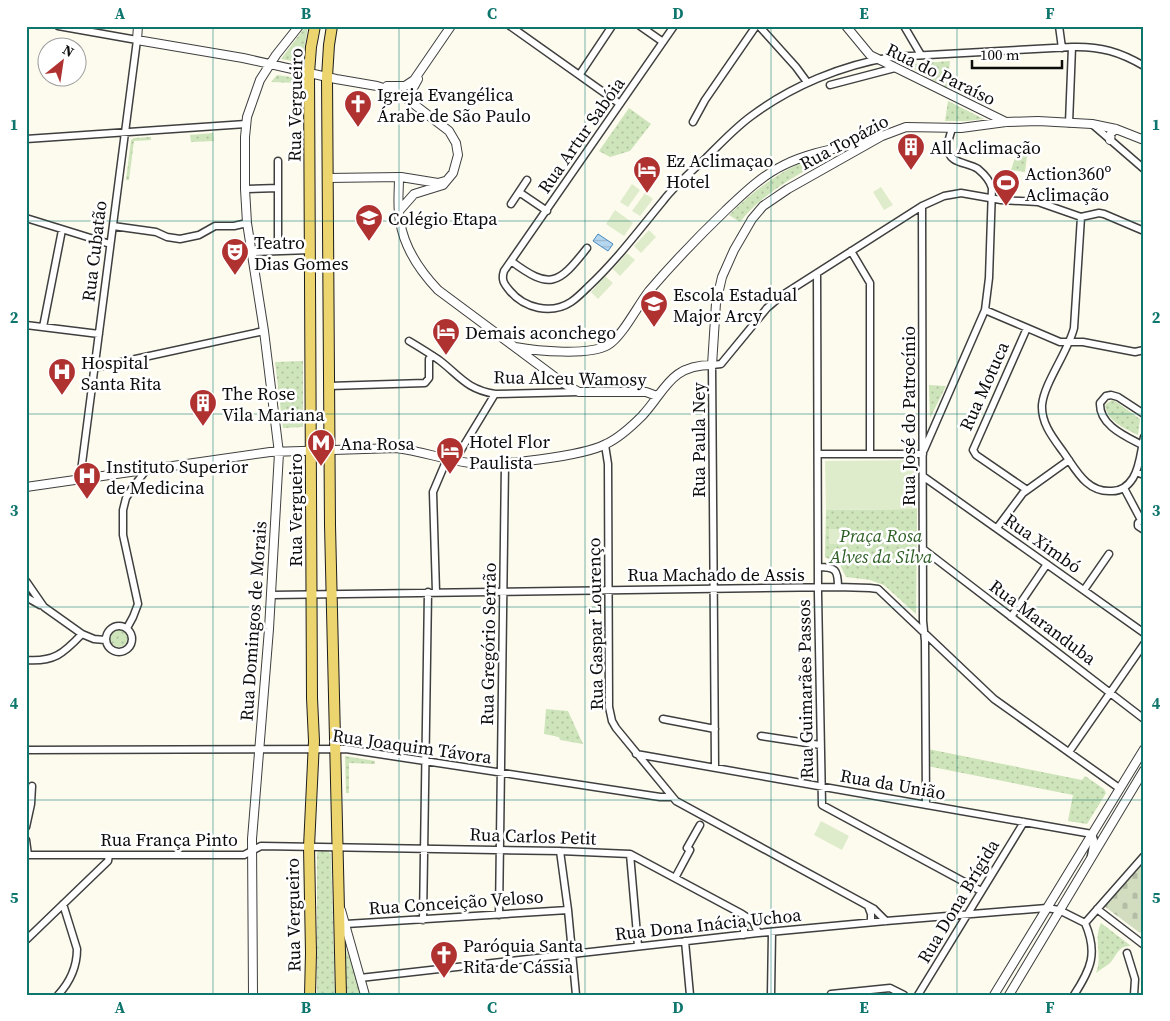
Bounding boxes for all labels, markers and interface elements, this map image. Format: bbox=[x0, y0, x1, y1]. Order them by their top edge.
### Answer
text: A bbox=[115, 2, 126, 24]
text: B bbox=[301, 2, 312, 24]
text: C bbox=[487, 2, 497, 24]
text: D bbox=[672, 2, 684, 24]
text: E bbox=[859, 2, 869, 24]
text: F bbox=[1045, 2, 1055, 24]
street label: Rua do Paraíso bbox=[882, 37, 1000, 111]
north arrow bbox=[38, 38, 88, 88]
scale bar bbox=[972, 38, 1062, 70]
text: N bbox=[59, 40, 78, 62]
text: 100 m bbox=[980, 44, 1020, 65]
street label: Rua Vergueiro bbox=[282, 48, 308, 162]
street label: Rua Artur Sabóia bbox=[532, 71, 631, 198]
place label: Igreja Evangélica Árabe de São Paulo bbox=[377, 82, 531, 128]
church icon: Igreja Evangélica Árabe de São Paulo bbox=[343, 89, 373, 128]
street label: Rua Topázio bbox=[795, 108, 893, 176]
text: 1 bbox=[10, 113, 18, 135]
text: 1 bbox=[1152, 113, 1160, 135]
building icon: All Aclimação bbox=[896, 132, 926, 171]
place label: All Aclimação bbox=[930, 135, 1041, 160]
place label: Ez Aclimaçao Hotel bbox=[666, 148, 773, 194]
hotel icon: Ez Aclimaçao Hotel bbox=[632, 155, 662, 194]
place label: Action360º Aclimação bbox=[1025, 161, 1111, 207]
sports icon: Action360º Aclimação bbox=[991, 168, 1021, 207]
street label: Rua Cubatão bbox=[75, 199, 113, 303]
school or university icon: Colégio Etapa bbox=[354, 203, 384, 242]
place label: Colégio Etapa bbox=[388, 206, 498, 231]
place label: Teatro Dias Gomes bbox=[254, 230, 349, 276]
theatre icon: Teatro Dias Gomes bbox=[220, 237, 250, 276]
place label: Escola Estadual Major Arcy bbox=[673, 282, 797, 328]
school or university icon: Escola Estadual Major Arcy bbox=[639, 289, 669, 328]
text: 2 bbox=[10, 306, 19, 328]
text: 2 bbox=[1152, 306, 1161, 328]
hotel icon: Demais aconchego bbox=[431, 317, 461, 356]
place label: Demais aconchego bbox=[465, 320, 616, 345]
street label: Rua José do Patrocínio bbox=[896, 326, 921, 506]
street label: Rua Motuca bbox=[953, 337, 1015, 435]
place label: Hospital Santa Rita bbox=[81, 350, 162, 396]
hospital icon: Hospital Santa Rita bbox=[47, 357, 77, 396]
street label: Rua Alceu Wamosy bbox=[493, 364, 648, 392]
place label: The Rose Vila Mariana bbox=[222, 381, 325, 427]
street label: Rua Paula Ney bbox=[686, 382, 711, 498]
building icon: The Rose Vila Mariana bbox=[188, 388, 218, 427]
metro station icon: Ana Rosa bbox=[306, 428, 336, 467]
place label: Hotel Flor Paulista bbox=[469, 429, 551, 475]
place label: Ana Rosa bbox=[340, 431, 415, 456]
hotel icon: Hotel Flor Paulista bbox=[435, 436, 465, 475]
street label: Rua Vergueiro bbox=[283, 453, 308, 567]
place label: Instituto Superior de Medicina bbox=[106, 454, 249, 500]
hospital icon: Instituto Superior de Medicina bbox=[72, 461, 102, 500]
text: 3 bbox=[10, 499, 19, 521]
text: 3 bbox=[1152, 499, 1161, 521]
street label: Rua Ximbó bbox=[999, 507, 1087, 579]
street label: Rua Domingos de Morais bbox=[234, 520, 272, 722]
park label: Praça Rosa Alves da Silva bbox=[829, 523, 933, 569]
street label: Rua Gaspar Lourenço bbox=[581, 537, 609, 711]
street label: Rua Gregório Serrão bbox=[474, 562, 502, 726]
street label: Rua Machado de Assis bbox=[627, 562, 805, 587]
street label: Rua Maranduba bbox=[984, 574, 1102, 671]
street label: Rua Guimarães Passos bbox=[791, 599, 819, 779]
text: 4 bbox=[10, 692, 19, 714]
text: 4 bbox=[1152, 692, 1161, 714]
street label: Rua Joaquim Távora bbox=[331, 722, 494, 770]
street label: Rua da União bbox=[838, 762, 948, 806]
street label: Rua Carlos Petit bbox=[469, 821, 597, 851]
street label: Rua França Pinto bbox=[100, 827, 238, 852]
street label: Rua Dona Brígida bbox=[911, 834, 1005, 968]
street label: Rua Vergueiro bbox=[280, 858, 306, 972]
street label: Rua Conceição Veloso bbox=[368, 883, 544, 921]
text: 5 bbox=[10, 886, 19, 908]
text: 5 bbox=[1152, 886, 1161, 908]
street label: Rua Dona Inácia Uchoa bbox=[613, 902, 803, 946]
place label: Paróquia Santa Rita de Cássia bbox=[463, 933, 584, 979]
church icon: Paróquia Santa Rita de Cássia bbox=[429, 940, 459, 979]
text: A bbox=[115, 996, 126, 1018]
text: B bbox=[301, 996, 312, 1018]
text: C bbox=[487, 996, 497, 1018]
text: D bbox=[672, 996, 684, 1018]
text: E bbox=[859, 996, 869, 1018]
text: F bbox=[1045, 996, 1055, 1018]

